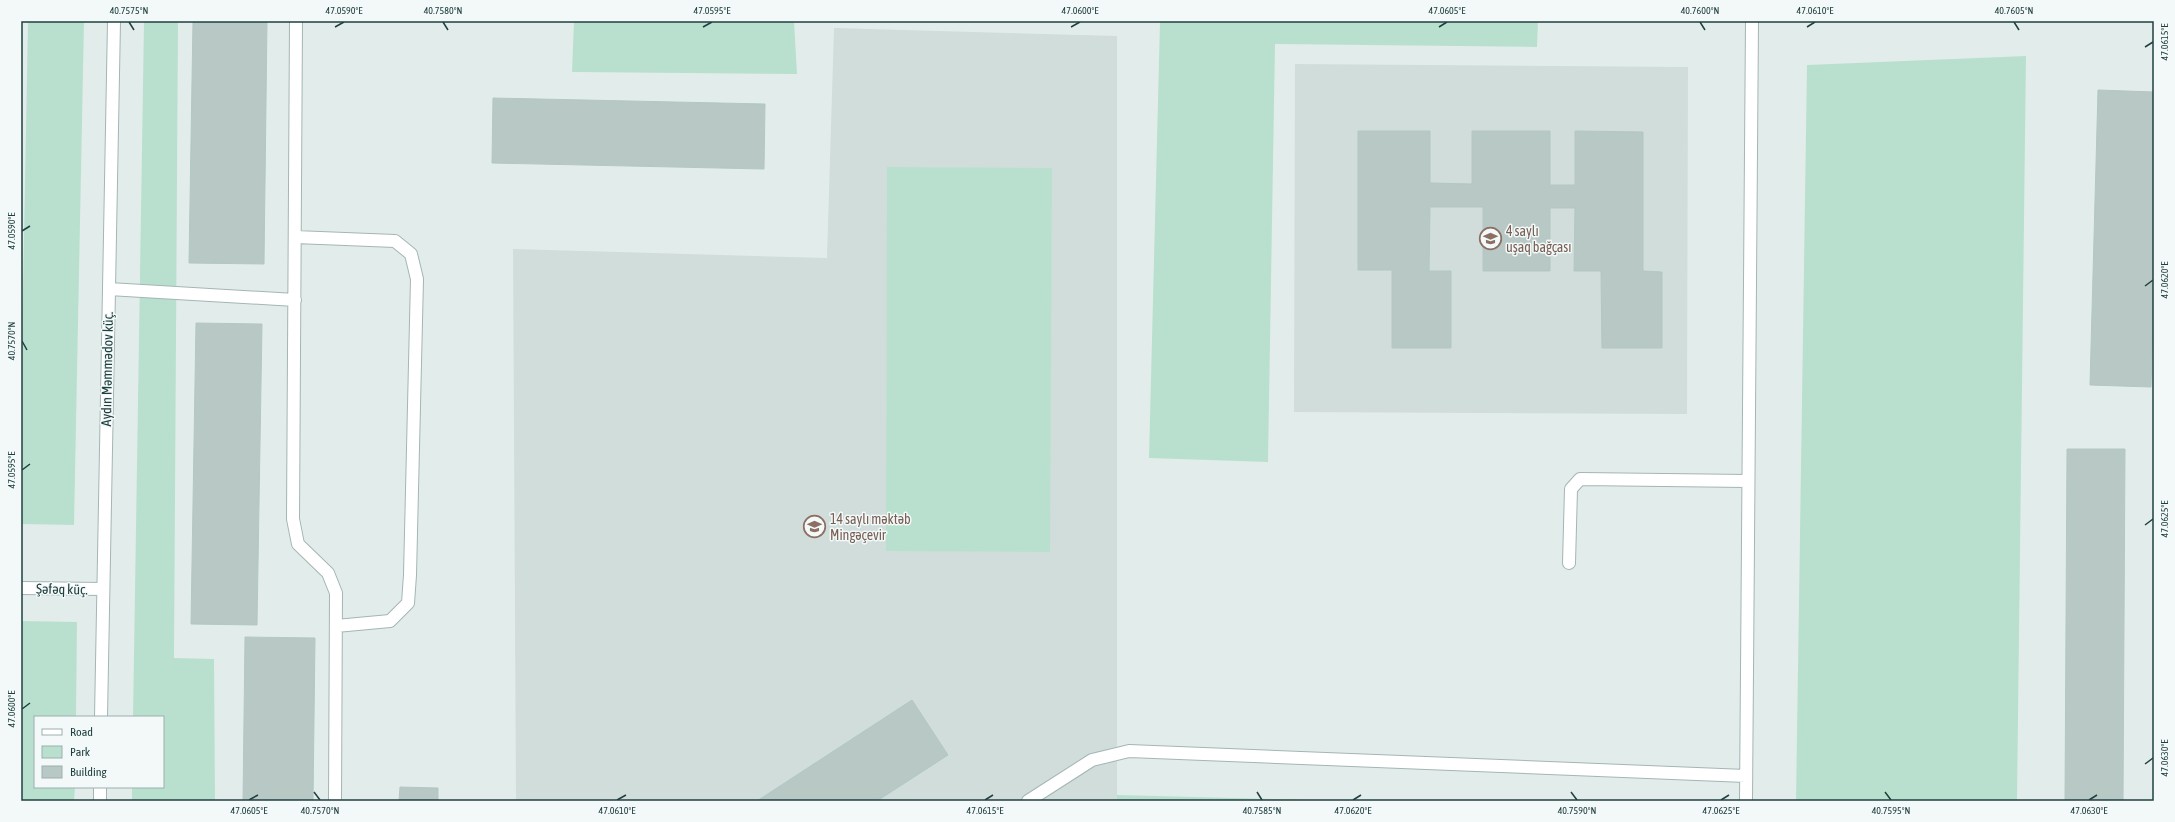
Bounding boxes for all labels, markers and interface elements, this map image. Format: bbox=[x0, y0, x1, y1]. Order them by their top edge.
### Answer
text: 40.7575°N bbox=[110, 5, 148, 16]
text: 47.0590°E bbox=[326, 5, 363, 16]
text: 40.7580°N bbox=[424, 5, 462, 16]
text: 47.0595°E bbox=[694, 5, 731, 16]
text: 47.0600°E bbox=[1062, 5, 1099, 16]
text: 47.0605°E bbox=[1429, 5, 1466, 16]
text: 40.7600°N bbox=[1681, 5, 1719, 16]
text: 47.0610°E bbox=[1797, 5, 1834, 16]
text: 40.7605°N bbox=[1995, 5, 2033, 16]
text: 47.0615°E bbox=[2159, 23, 2170, 61]
text: 47.0590°E bbox=[6, 212, 17, 250]
place label: 4 saylı uşaq bağçası bbox=[1506, 223, 1572, 255]
school or university icon: 4 saylı uşaq bağçası bbox=[1478, 226, 1504, 252]
text: 47.0620°E bbox=[2159, 261, 2170, 299]
street label: Aydın Məmmədov küç. bbox=[98, 312, 116, 426]
text: 40.7570°N bbox=[6, 322, 17, 360]
text: 47.0595°E bbox=[6, 451, 17, 489]
text: 47.0625°E bbox=[2159, 500, 2170, 538]
place label: 14 saylı məktəb Mingəçevir bbox=[830, 511, 911, 543]
school or university icon: 14 saylı məktəb Mingəçevir bbox=[802, 514, 828, 540]
street label: Şəfəq küç. bbox=[36, 581, 88, 597]
text: 47.0600°E bbox=[6, 690, 17, 728]
legend bbox=[34, 716, 164, 788]
text: Road bbox=[70, 725, 93, 739]
text: 47.0630°E bbox=[2159, 739, 2170, 777]
text: Park bbox=[70, 745, 91, 759]
text: Building bbox=[70, 765, 108, 779]
text: 47.0605°E bbox=[231, 805, 268, 816]
text: 40.7570°N bbox=[301, 805, 339, 816]
text: 47.0610°E bbox=[599, 805, 636, 816]
text: 47.0615°E bbox=[967, 805, 1004, 816]
text: 40.7585°N bbox=[1243, 805, 1281, 816]
text: 47.0620°E bbox=[1335, 805, 1372, 816]
text: 40.7590°N bbox=[1558, 805, 1596, 816]
text: 47.0625°E bbox=[1703, 805, 1740, 816]
text: 40.7595°N bbox=[1872, 805, 1910, 816]
text: 47.0630°E bbox=[2071, 805, 2108, 816]

